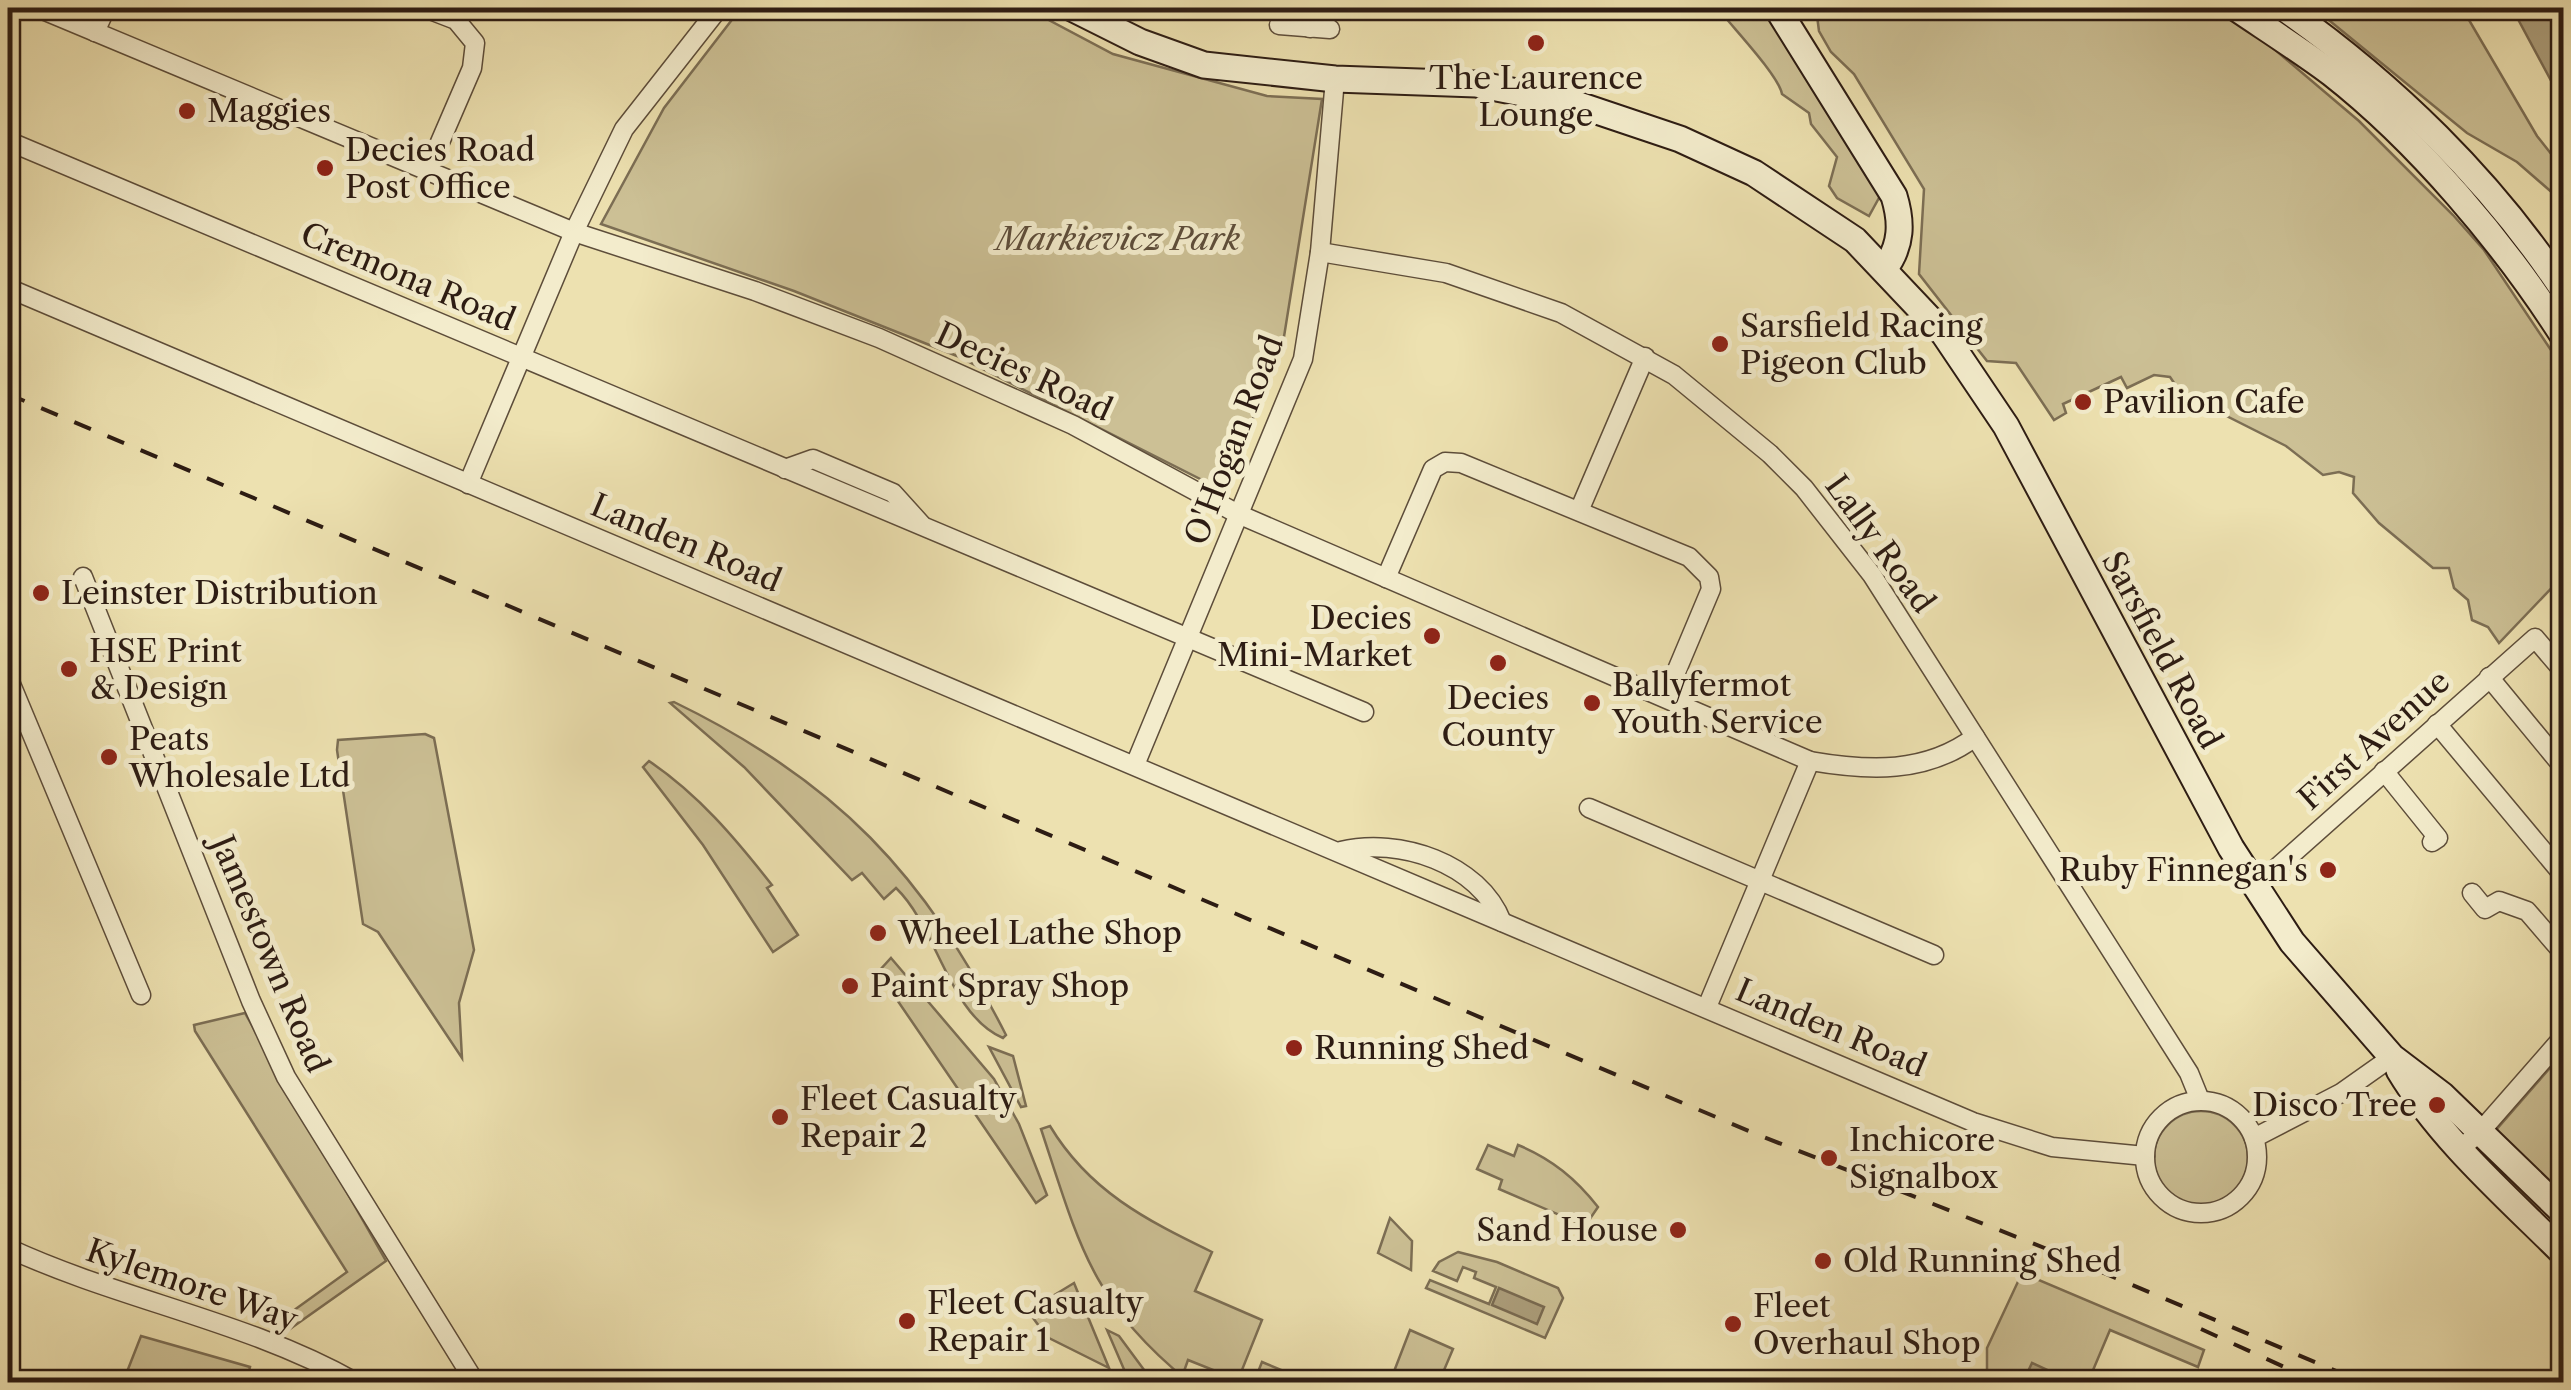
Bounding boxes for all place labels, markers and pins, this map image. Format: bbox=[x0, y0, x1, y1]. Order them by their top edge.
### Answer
marker: The Laurence Lounge bbox=[1525, 32, 1547, 54]
place label: The Laurence Lounge bbox=[1429, 58, 1643, 134]
place label: Maggies bbox=[207, 91, 331, 130]
marker: Maggies bbox=[176, 100, 198, 122]
place label: Decies Road Post Office bbox=[345, 130, 535, 206]
marker: Decies Road Post Office bbox=[314, 157, 336, 179]
place label: Sarsfield Racing Pigeon Club bbox=[1740, 306, 1984, 382]
marker: Sarsfield Racing Pigeon Club bbox=[1709, 333, 1731, 355]
place label: Pavilion Cafe bbox=[2103, 382, 2305, 421]
marker: Pavilion Cafe bbox=[2072, 391, 2094, 413]
place label: Leinster Distribution bbox=[61, 573, 378, 612]
marker: Leinster Distribution bbox=[30, 582, 52, 604]
place label: Decies Mini-Market bbox=[1217, 598, 1413, 674]
marker: Decies Mini-Market bbox=[1421, 625, 1443, 647]
place label: HSE Print & Design bbox=[89, 631, 243, 707]
marker: Decies County bbox=[1487, 652, 1509, 674]
marker: HSE Print & Design bbox=[58, 658, 80, 680]
place label: Ballyfermot Youth Service bbox=[1611, 665, 1823, 741]
place label: Decies County bbox=[1441, 678, 1556, 754]
marker: Ballyfermot Youth Service bbox=[1581, 692, 1603, 714]
place label: Peats Wholesale Ltd bbox=[128, 719, 350, 795]
marker: Peats Wholesale Ltd bbox=[98, 746, 120, 768]
place label: Ruby Finnegan's bbox=[2059, 850, 2308, 889]
marker: Ruby Finnegan's bbox=[2317, 859, 2339, 881]
place label: Wheel Lathe Shop bbox=[897, 913, 1182, 952]
marker: Wheel Lathe Shop bbox=[867, 922, 889, 944]
place label: Paint Spray Shop bbox=[870, 966, 1129, 1005]
marker: Paint Spray Shop bbox=[839, 975, 861, 997]
place label: Running Shed bbox=[1314, 1028, 1529, 1067]
marker: Running Shed bbox=[1283, 1037, 1305, 1059]
place label: Fleet Casualty Repair 2 bbox=[800, 1079, 1018, 1155]
place label: Disco Tree bbox=[2252, 1085, 2417, 1124]
marker: Disco Tree bbox=[2426, 1094, 2448, 1116]
marker: Fleet Casualty Repair 2 bbox=[769, 1106, 791, 1128]
place label: Inchicore Signalbox bbox=[1849, 1120, 1998, 1196]
marker: Inchicore Signalbox bbox=[1818, 1147, 1840, 1169]
place label: Sand House bbox=[1476, 1210, 1658, 1249]
marker: Sand House bbox=[1667, 1219, 1689, 1241]
place label: Old Running Shed bbox=[1843, 1241, 2122, 1280]
marker: Old Running Shed bbox=[1812, 1250, 1834, 1272]
place label: Fleet Casualty Repair 1 bbox=[927, 1283, 1145, 1359]
place label: Fleet Overhaul Shop bbox=[1753, 1286, 1981, 1362]
marker: Fleet Casualty Repair 1 bbox=[896, 1310, 918, 1332]
marker: Fleet Overhaul Shop bbox=[1722, 1313, 1744, 1335]

